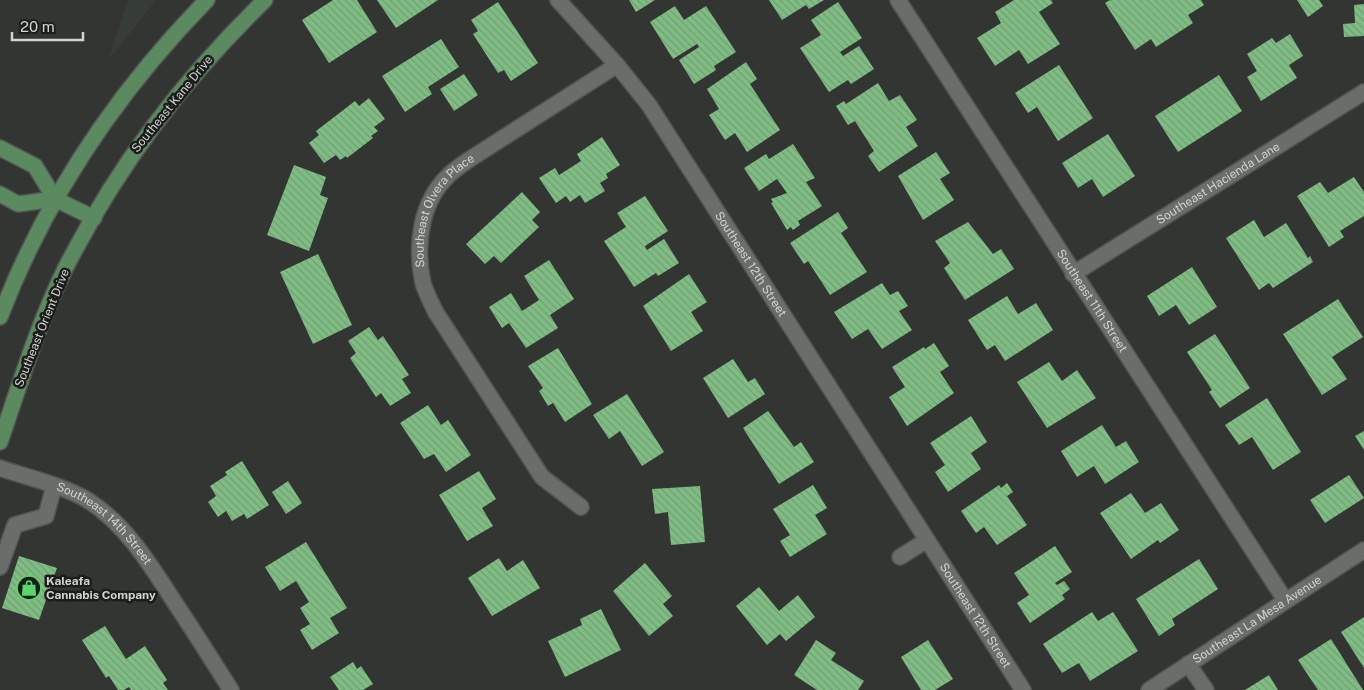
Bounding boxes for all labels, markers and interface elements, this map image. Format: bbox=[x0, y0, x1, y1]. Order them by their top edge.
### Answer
scale bar bbox=[12, 10, 84, 42]
text: 20 m bbox=[20, 18, 55, 35]
street label: Southeast Kane Drive bbox=[129, 53, 215, 155]
street label: Southeast Hacienda Lane bbox=[1154, 139, 1282, 227]
street label: Southeast Olvera Place bbox=[413, 151, 477, 268]
street label: Southeast 12th Street bbox=[712, 209, 790, 320]
street label: Southeast 11th Street bbox=[1054, 247, 1131, 355]
street label: Southeast Orient Drive bbox=[12, 267, 72, 389]
street label: Southeast 14th Street bbox=[55, 480, 155, 568]
street label: Southeast 12th Street bbox=[937, 560, 1014, 671]
street label: Southeast La Mesa Avenue bbox=[1190, 573, 1324, 667]
place label: Kaleafa Cannabis Company bbox=[46, 574, 156, 602]
shop icon: Kaleafa Cannabis Company bbox=[16, 575, 42, 601]

